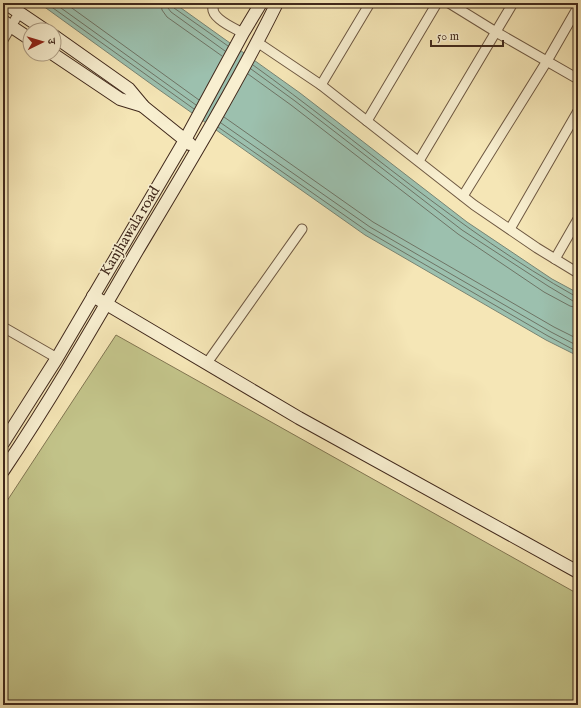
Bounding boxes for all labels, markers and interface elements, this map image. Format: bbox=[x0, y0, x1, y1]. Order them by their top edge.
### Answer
north arrow bbox=[22, 22, 62, 62]
scale bar bbox=[431, 22, 503, 48]
text: 50 m bbox=[437, 29, 459, 44]
text: उ bbox=[44, 37, 58, 46]
street label: Kanjhawala road bbox=[96, 182, 165, 279]

